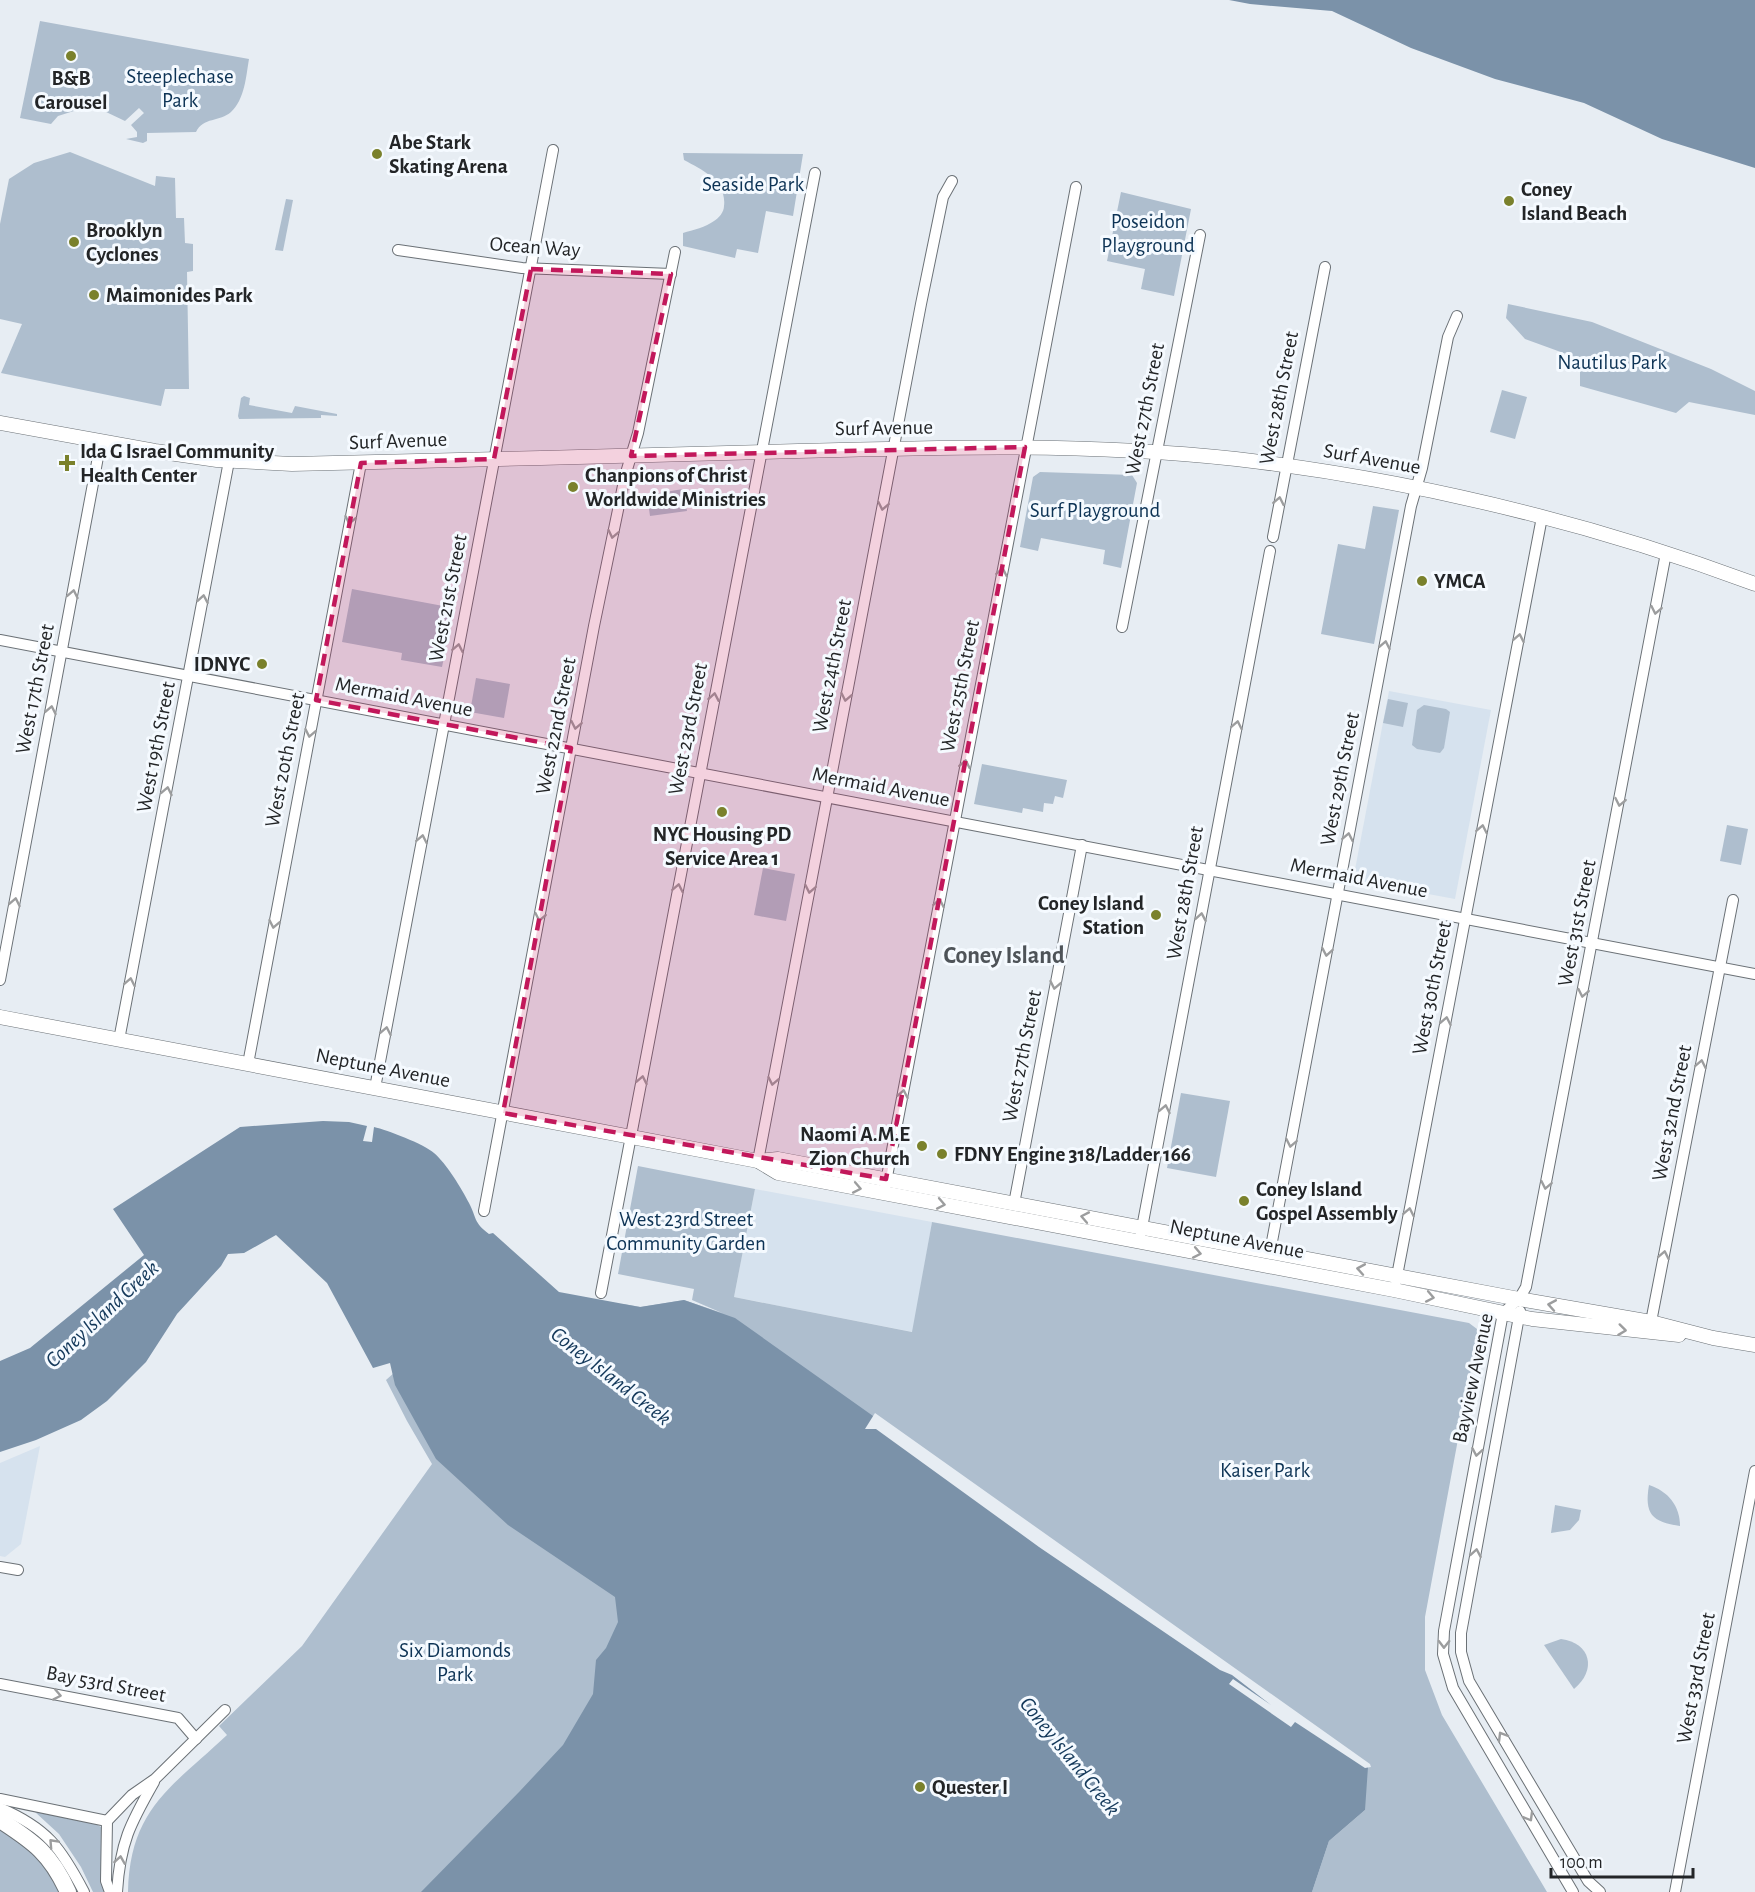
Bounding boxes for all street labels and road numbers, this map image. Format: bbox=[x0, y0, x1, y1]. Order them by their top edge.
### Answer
street label: Ocean Way bbox=[489, 233, 581, 261]
street label: West 28th Street bbox=[1256, 329, 1302, 467]
street label: West 27th Street bbox=[1122, 341, 1168, 477]
street label: Surf Avenue bbox=[835, 417, 933, 439]
street label: Surf Avenue bbox=[349, 429, 447, 453]
street label: Surf Avenue bbox=[1322, 440, 1422, 478]
street label: West 21st Street bbox=[425, 532, 471, 664]
street label: West 24th Street bbox=[809, 597, 855, 735]
street label: West 25th Street bbox=[937, 618, 983, 754]
street label: West 17th Street bbox=[12, 622, 58, 756]
street label: West 22nd Street bbox=[532, 655, 580, 796]
street label: West 23rd Street bbox=[665, 661, 711, 797]
street label: Mermaid Avenue bbox=[333, 673, 475, 721]
street label: West 19th Street bbox=[133, 679, 179, 814]
street label: West 20th Street bbox=[262, 691, 308, 829]
street label: West 29th Street bbox=[1317, 710, 1363, 847]
street label: Mermaid Avenue bbox=[810, 763, 952, 811]
street label: West 28th Street bbox=[1163, 824, 1207, 962]
street label: Mermaid Avenue bbox=[1288, 854, 1430, 902]
street label: West 31st Street bbox=[1554, 858, 1600, 988]
street label: West 30th Street bbox=[1409, 919, 1455, 1057]
street label: West 27th Street bbox=[999, 988, 1045, 1124]
street label: West 32nd Street bbox=[1649, 1043, 1696, 1183]
street label: Neptune Avenue bbox=[314, 1045, 452, 1091]
street label: Neptune Avenue bbox=[1168, 1216, 1306, 1262]
street label: Bayview Avenue bbox=[1449, 1311, 1497, 1445]
street label: West 33rd Street bbox=[1673, 1610, 1719, 1745]
street label: Bay 53rd Street bbox=[45, 1662, 168, 1706]

